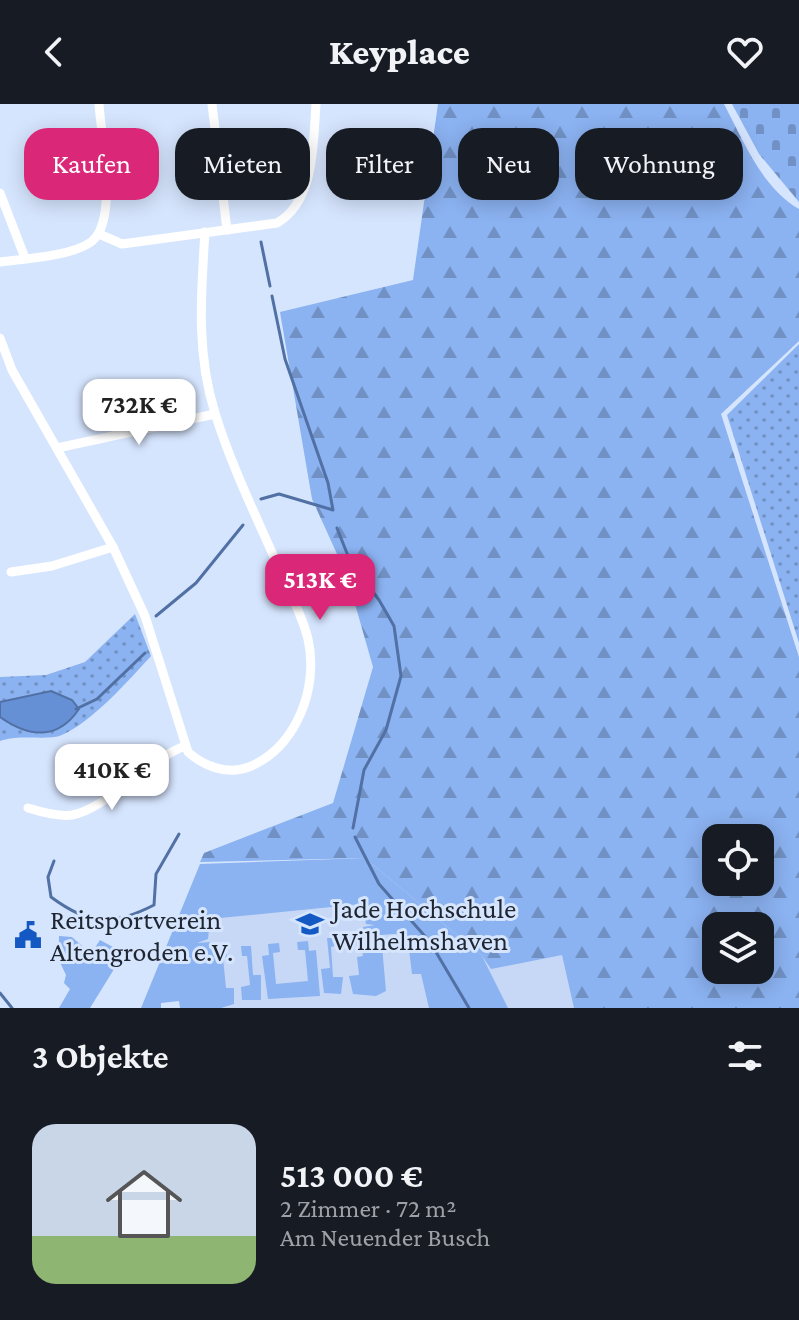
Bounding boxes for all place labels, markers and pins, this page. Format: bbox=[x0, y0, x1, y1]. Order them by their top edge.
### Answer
pin: 732K € bbox=[74, 379, 204, 447]
pin: 513K € bbox=[255, 554, 385, 622]
pin: 410K € bbox=[47, 744, 177, 812]
place label: Jade Hochschule Wilhelmshaven bbox=[329, 893, 516, 956]
place label: Reitsportverein Altengroden e.V. bbox=[50, 904, 233, 967]
school or university icon: Jade Hochschule Wilhelmshaven bbox=[295, 909, 325, 939]
public building icon: Reitsportverein Altengroden e.V. bbox=[13, 920, 43, 950]

